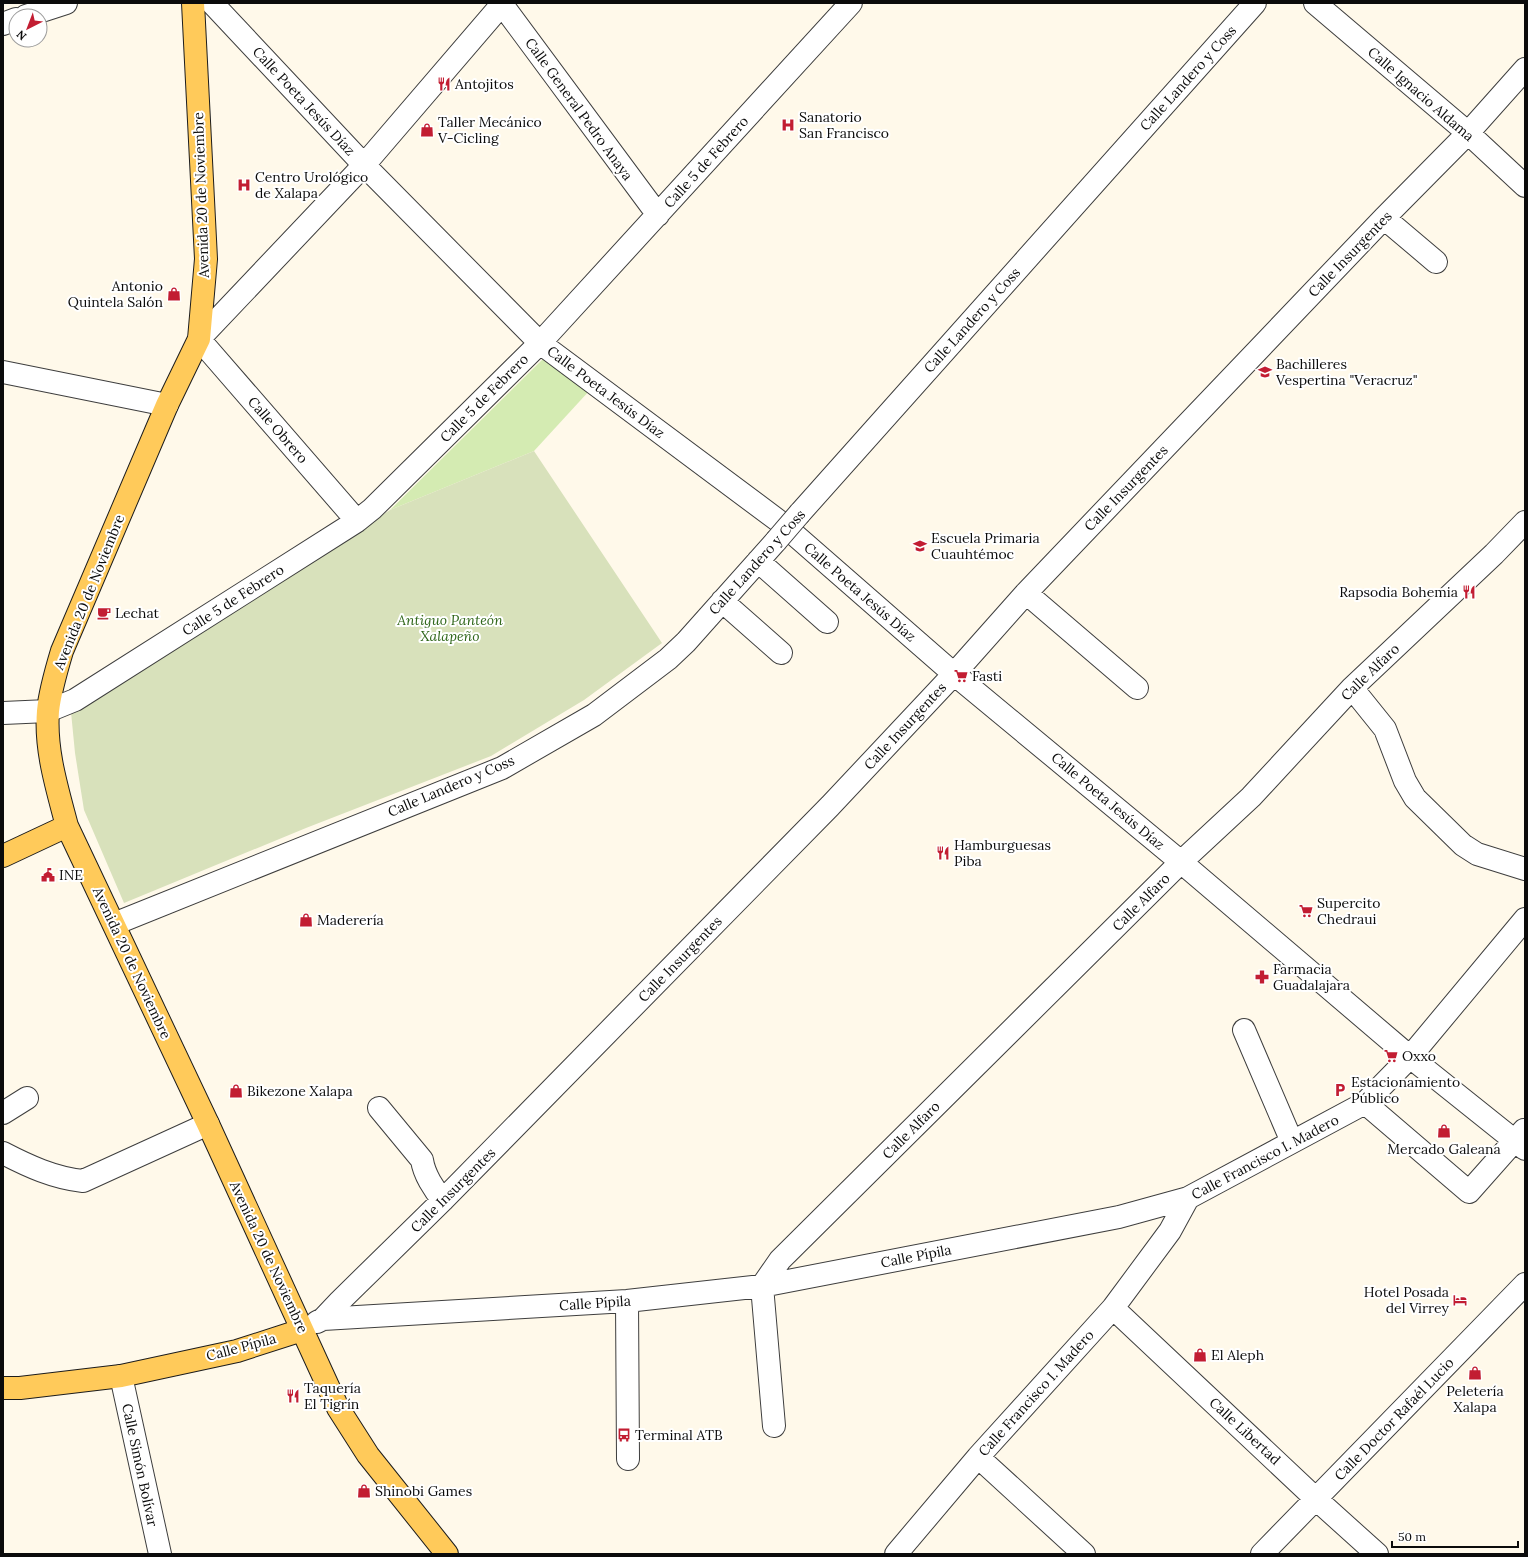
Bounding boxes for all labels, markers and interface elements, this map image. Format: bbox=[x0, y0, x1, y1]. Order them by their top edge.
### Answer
north arrow bbox=[8, 8, 48, 48]
street label: Calle Landero y Coss bbox=[1136, 22, 1240, 134]
text: N bbox=[13, 27, 29, 43]
street label: Calle General Pedro Anaya bbox=[521, 34, 637, 184]
street label: Calle Poeta Jesús Díaz bbox=[249, 43, 359, 159]
street label: Calle Ignacio Aldama bbox=[1364, 43, 1478, 145]
place label: Antojitos bbox=[454, 75, 514, 93]
restaurant icon: Antojitos bbox=[436, 76, 452, 92]
place label: Sanatorio San Francisco bbox=[799, 108, 889, 142]
street label: Avenida 20 de Noviembre bbox=[189, 111, 213, 279]
street label: Calle 5 de Febrero bbox=[660, 112, 752, 212]
place label: Taller Mecánico V-Cicling bbox=[437, 113, 542, 147]
hospital icon: Sanatorio San Francisco bbox=[780, 117, 796, 133]
shop icon: Taller Mecánico V-Cicling bbox=[419, 122, 435, 138]
place label: Centro Urológico de Xalapa bbox=[255, 168, 368, 202]
hospital icon: Centro Urológico de Xalapa bbox=[236, 177, 252, 193]
street label: Calle Insurgentes bbox=[1304, 207, 1396, 301]
street label: Calle Landero y Coss bbox=[920, 264, 1024, 376]
place label: Antonio Quintela Salón bbox=[68, 277, 164, 311]
shop icon: Antonio Quintela Salón bbox=[166, 286, 182, 302]
street label: Calle Poeta Jesús Díaz bbox=[544, 342, 668, 442]
street label: Calle 5 de Febrero bbox=[436, 350, 532, 446]
place label: Bachilleres Vespertina "Veracruz" bbox=[1275, 355, 1418, 389]
school or university icon: Bachilleres Vespertina "Veracruz" bbox=[1257, 364, 1273, 380]
street label: Calle Obrero bbox=[244, 393, 312, 467]
street label: Calle Insurgentes bbox=[1080, 441, 1172, 535]
street label: Calle Landero y Coss bbox=[705, 506, 809, 618]
street label: Avenida 20 de Noviembre bbox=[49, 511, 129, 673]
place label: Escuela Primaria Cuauhtémoc bbox=[931, 529, 1040, 563]
street label: Calle Poeta Jesús Díaz bbox=[800, 538, 920, 646]
school or university icon: Escuela Primaria Cuauhtémoc bbox=[912, 538, 928, 554]
street label: Calle 5 de Febrero bbox=[179, 560, 287, 640]
place label: Rapsodia Bohemia bbox=[1339, 583, 1458, 601]
restaurant icon: Rapsodia Bohemia bbox=[1461, 584, 1477, 600]
place label: Lechat bbox=[115, 604, 160, 622]
cafe icon: Lechat bbox=[96, 605, 112, 621]
park label: Antiguo Panteón Xalapeño bbox=[396, 611, 503, 645]
street label: Calle Alfaro bbox=[1337, 640, 1403, 704]
place label: Fasti bbox=[972, 667, 1002, 685]
supermarket icon: Fasti bbox=[953, 668, 969, 684]
street label: Calle Insurgentes bbox=[860, 679, 950, 773]
street label: Calle Poeta Jesús Díaz bbox=[1048, 748, 1168, 854]
street label: Calle Landero y Coss bbox=[385, 751, 517, 821]
place label: Hamburguesas Piba bbox=[954, 836, 1051, 870]
restaurant icon: Hamburguesas Piba bbox=[935, 845, 951, 861]
place label: INE bbox=[59, 866, 83, 884]
public building icon: INE bbox=[40, 867, 56, 883]
street label: Calle Alfaro bbox=[1108, 869, 1174, 935]
street label: Avenida 20 de Noviembre bbox=[88, 883, 175, 1042]
place label: Supercito Chedraui bbox=[1317, 894, 1380, 928]
supermarket icon: Supercito Chedraui bbox=[1298, 903, 1314, 919]
place label: Maderería bbox=[317, 911, 384, 929]
shop icon: Maderería bbox=[298, 912, 314, 928]
street label: Calle Insurgentes bbox=[634, 912, 726, 1006]
place label: Farmacia Guadalajara bbox=[1273, 960, 1350, 994]
pharmacy icon: Farmacia Guadalajara bbox=[1254, 969, 1270, 985]
place label: Oxxo bbox=[1402, 1047, 1436, 1065]
supermarket icon: Oxxo bbox=[1383, 1048, 1399, 1064]
place label: Estacionamiento Público bbox=[1351, 1073, 1460, 1107]
place label: Bikezone Xalapa bbox=[247, 1082, 353, 1100]
parking icon: Estacionamiento Público bbox=[1332, 1082, 1348, 1098]
shop icon: Bikezone Xalapa bbox=[228, 1083, 244, 1099]
street label: Calle Alfaro bbox=[878, 1097, 944, 1163]
street label: Calle Francisco I. Madero bbox=[1188, 1111, 1342, 1203]
shop icon: Mercado Galeana bbox=[1436, 1123, 1452, 1139]
place label: Mercado Galeana bbox=[1387, 1140, 1501, 1158]
street label: Calle Insurgentes bbox=[407, 1144, 499, 1236]
street label: Avenida 20 de Noviembre bbox=[225, 1177, 312, 1336]
street label: Calle Pípila bbox=[879, 1240, 953, 1272]
place label: Hotel Posada del Virrey bbox=[1364, 1283, 1450, 1317]
street label: Calle Pípila bbox=[559, 1292, 631, 1314]
hotel icon: Hotel Posada del Virrey bbox=[1452, 1292, 1468, 1308]
street label: Calle Francisco I. Madero bbox=[974, 1326, 1098, 1460]
street label: Calle Pípila bbox=[204, 1329, 278, 1365]
place label: El Aleph bbox=[1211, 1346, 1264, 1364]
shop icon: El Aleph bbox=[1192, 1347, 1208, 1363]
street label: Calle Doctor Rafaél Lucio bbox=[1330, 1354, 1458, 1484]
shop icon: Peletería Xalapa bbox=[1467, 1365, 1483, 1381]
place label: Taquería El Tigrín bbox=[304, 1379, 361, 1413]
place label: Peletería Xalapa bbox=[1446, 1382, 1504, 1416]
restaurant icon: Taquería El Tigrín bbox=[285, 1388, 301, 1404]
street label: Calle Libertad bbox=[1206, 1393, 1284, 1469]
street label: Calle Simón Bolívar bbox=[118, 1402, 162, 1528]
place label: Terminal ATB bbox=[635, 1426, 723, 1444]
bus stop icon: Terminal ATB bbox=[616, 1427, 632, 1443]
place label: Shinobi Games bbox=[375, 1482, 472, 1500]
shop icon: Shinobi Games bbox=[356, 1483, 372, 1499]
scale bar bbox=[1392, 1523, 1518, 1549]
text: 50 m bbox=[1398, 1529, 1426, 1544]

